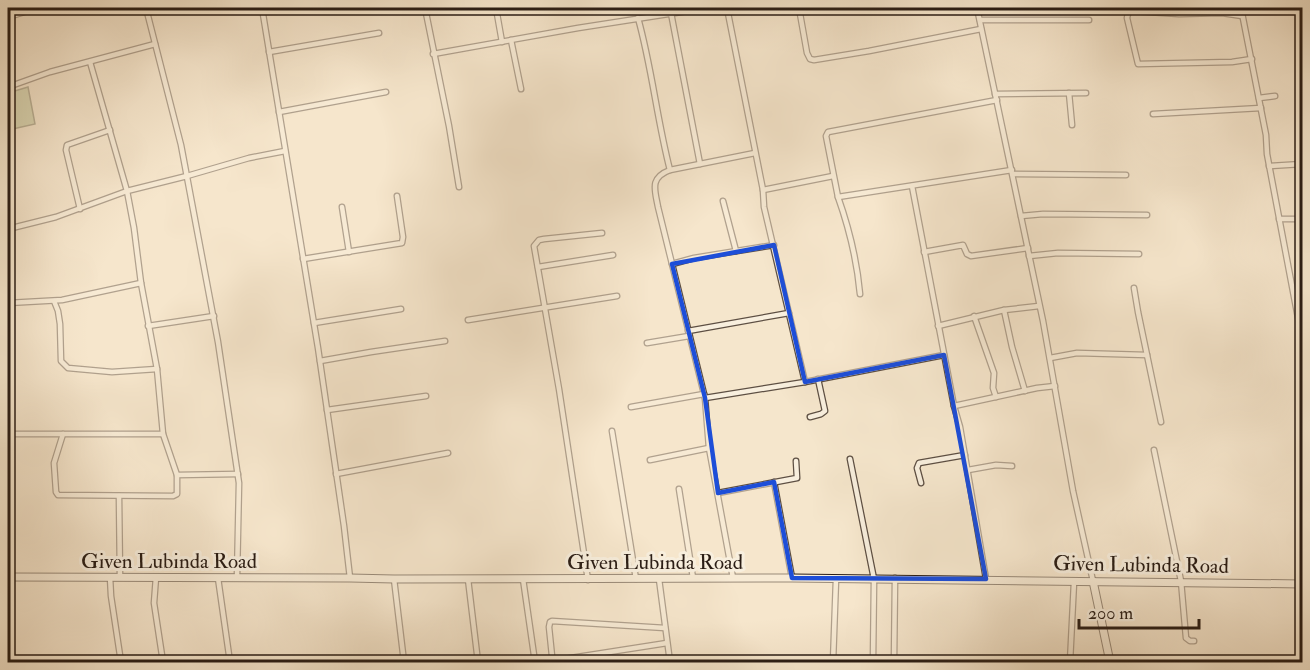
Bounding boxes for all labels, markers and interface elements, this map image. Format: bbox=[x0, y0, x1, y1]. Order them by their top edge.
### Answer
street label: Given Lubinda Road bbox=[81, 548, 258, 575]
street label: Given Lubinda Road bbox=[567, 549, 744, 576]
street label: Given Lubinda Road bbox=[1053, 550, 1230, 580]
scale bar bbox=[1079, 592, 1199, 630]
text: 200 m bbox=[1088, 602, 1133, 625]

